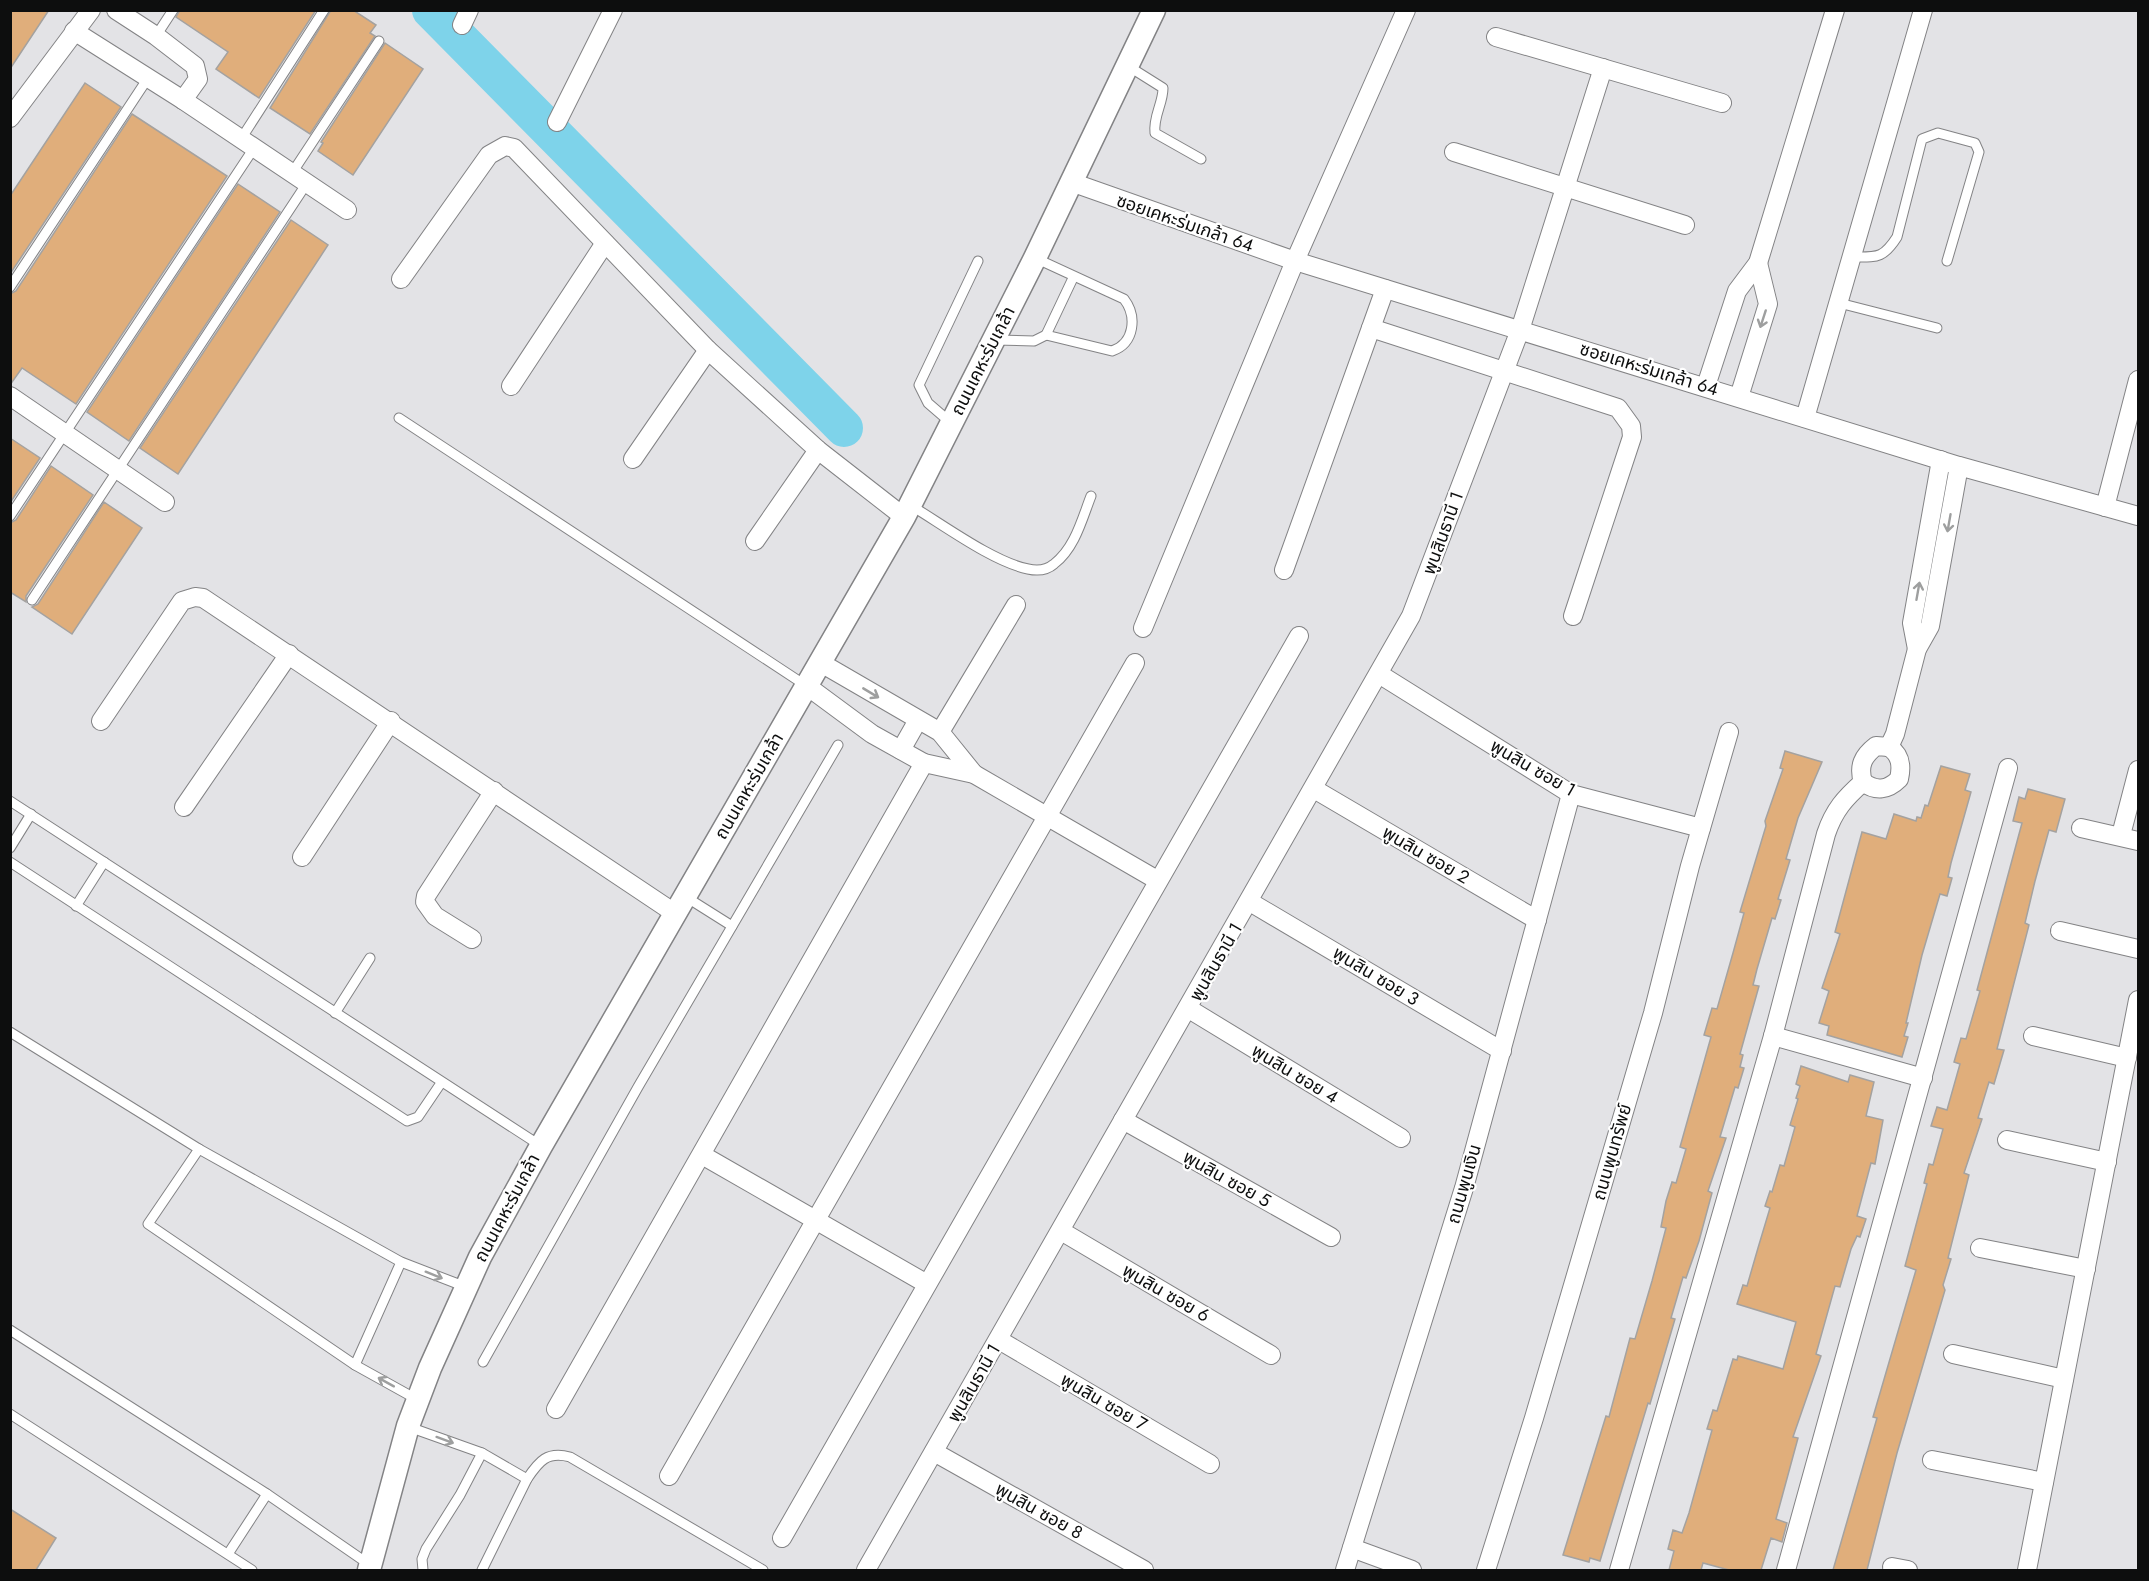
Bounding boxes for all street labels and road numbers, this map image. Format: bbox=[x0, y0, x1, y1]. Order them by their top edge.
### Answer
street label: ซอยเคหะร่มเกล้า 64 bbox=[1113, 187, 1257, 259]
street label: ถนนเคหะร่มเกล้า bbox=[944, 302, 1022, 420]
street label: ซอยเคหะร่มเกล้า 64 bbox=[1577, 336, 1721, 402]
street label: พูนสินธานี 1 bbox=[1416, 488, 1470, 578]
street label: ถนนเคหะร่มเกล้า bbox=[708, 728, 790, 844]
street label: พูนสิน ซอย 1 bbox=[1485, 733, 1581, 803]
street label: พูนสิน ซอย 2 bbox=[1378, 820, 1474, 890]
street label: พูนสินธานี 1 bbox=[1183, 918, 1249, 1006]
street label: พูนสิน ซอย 3 bbox=[1328, 940, 1424, 1012]
street label: พูนสิน ซอย 4 bbox=[1247, 1038, 1343, 1110]
street label: ถนนพูนทรัพย์ bbox=[1586, 1101, 1638, 1203]
street label: ถนนพูนเงิน bbox=[1440, 1141, 1488, 1227]
street label: พูนสิน ซอย 5 bbox=[1178, 1144, 1276, 1214]
street label: ถนนเคหะร่มเกล้า bbox=[468, 1149, 546, 1267]
street label: พูนสิน ซอย 6 bbox=[1117, 1257, 1215, 1329]
street label: พูนสินธานี 1 bbox=[941, 1339, 1007, 1427]
street label: พูนสิน ซอย 7 bbox=[1056, 1367, 1153, 1438]
street label: พูนสิน ซอย 8 bbox=[990, 1476, 1088, 1546]

